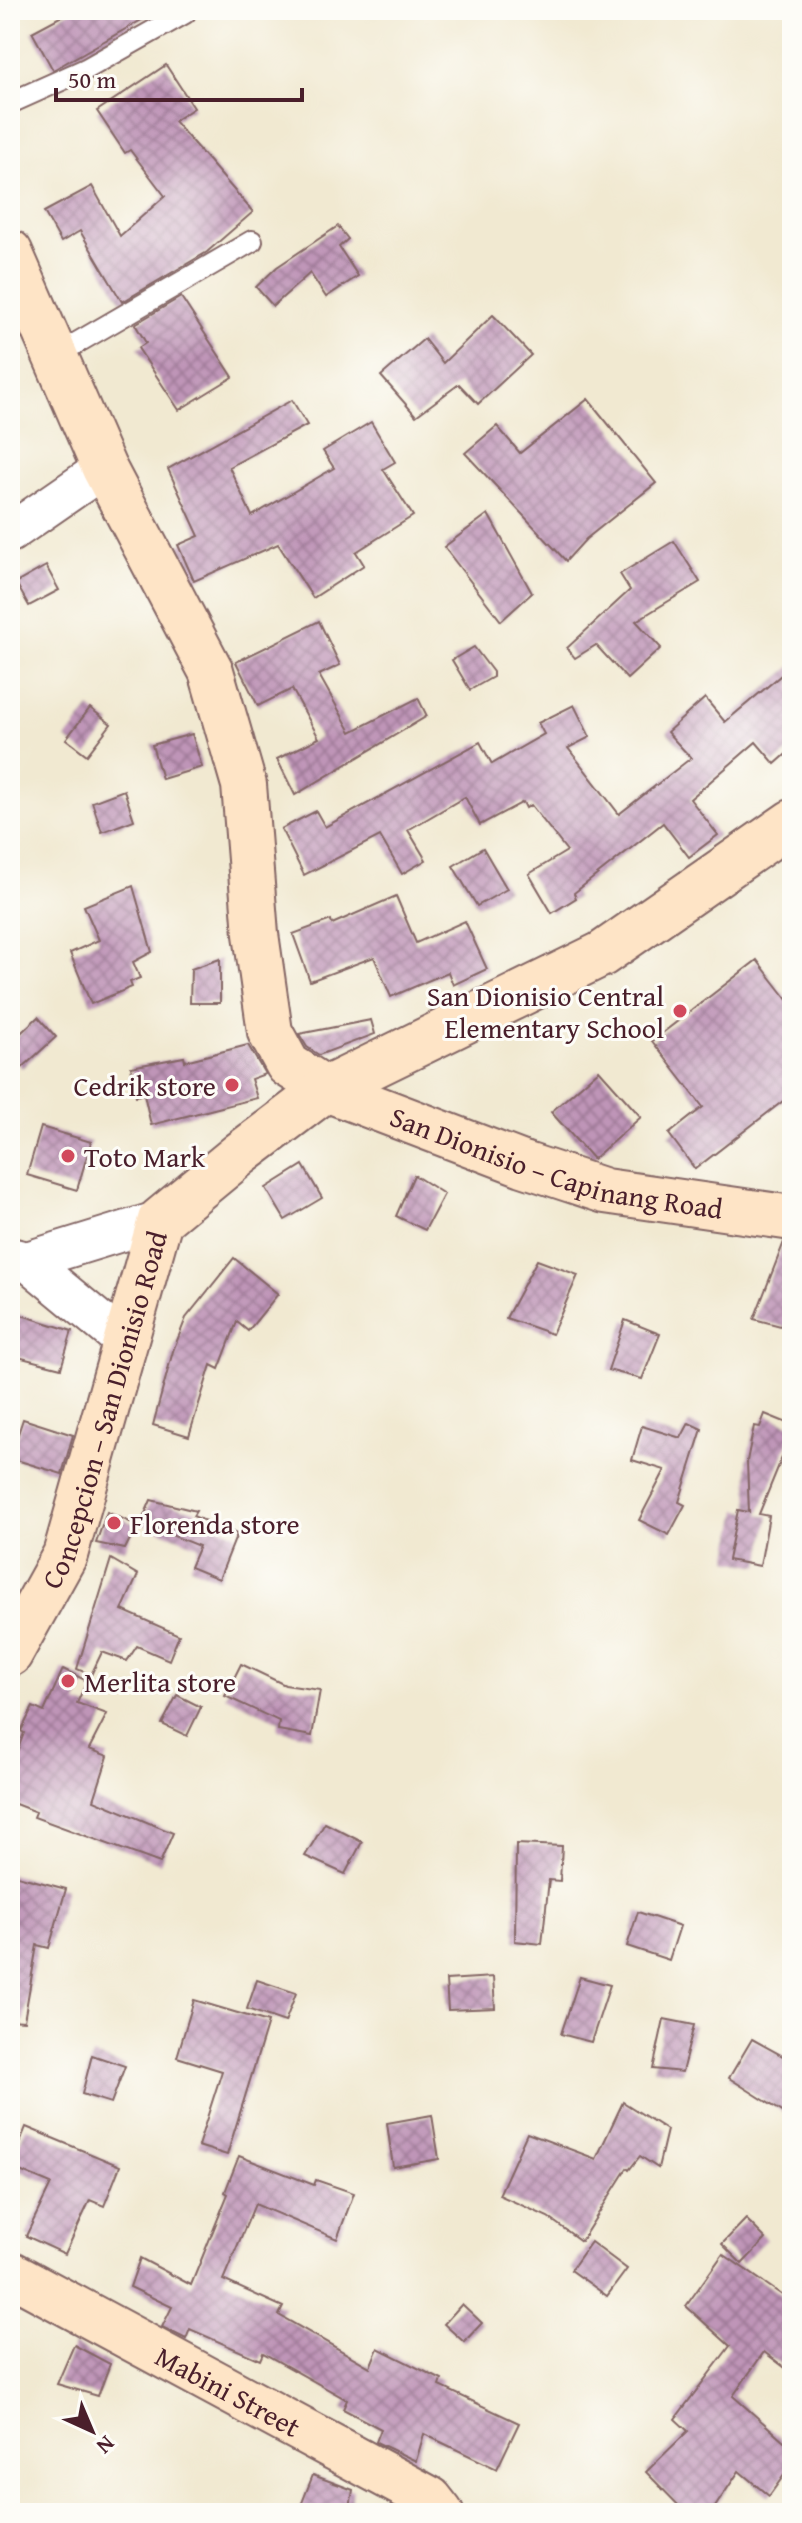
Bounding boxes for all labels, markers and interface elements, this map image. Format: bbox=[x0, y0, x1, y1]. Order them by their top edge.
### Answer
scale bar bbox=[56, 52, 302, 102]
text: 50 m bbox=[68, 62, 116, 97]
place label: San Dionisio Central Elementary School bbox=[427, 975, 664, 1048]
marker: San Dionisio Central Elementary School bbox=[671, 1002, 689, 1020]
place label: Cedrik store bbox=[73, 1065, 216, 1106]
marker: Cedrik store bbox=[223, 1076, 241, 1094]
street label: San Dionisio – Capinang Road bbox=[385, 1095, 726, 1228]
place label: Toto Mark bbox=[84, 1136, 206, 1177]
marker: Toto Mark bbox=[59, 1147, 77, 1165]
street label: Concepcion – San Dionisio Road bbox=[30, 1226, 177, 1596]
place label: Florenda store bbox=[130, 1503, 300, 1544]
marker: Florenda store bbox=[105, 1514, 123, 1532]
place label: Merlita store bbox=[84, 1661, 236, 1702]
marker: Merlita store bbox=[59, 1672, 77, 1690]
street label: Mabini Street bbox=[149, 2335, 308, 2446]
north arrow bbox=[52, 2391, 132, 2471]
text: N bbox=[89, 2429, 122, 2462]

